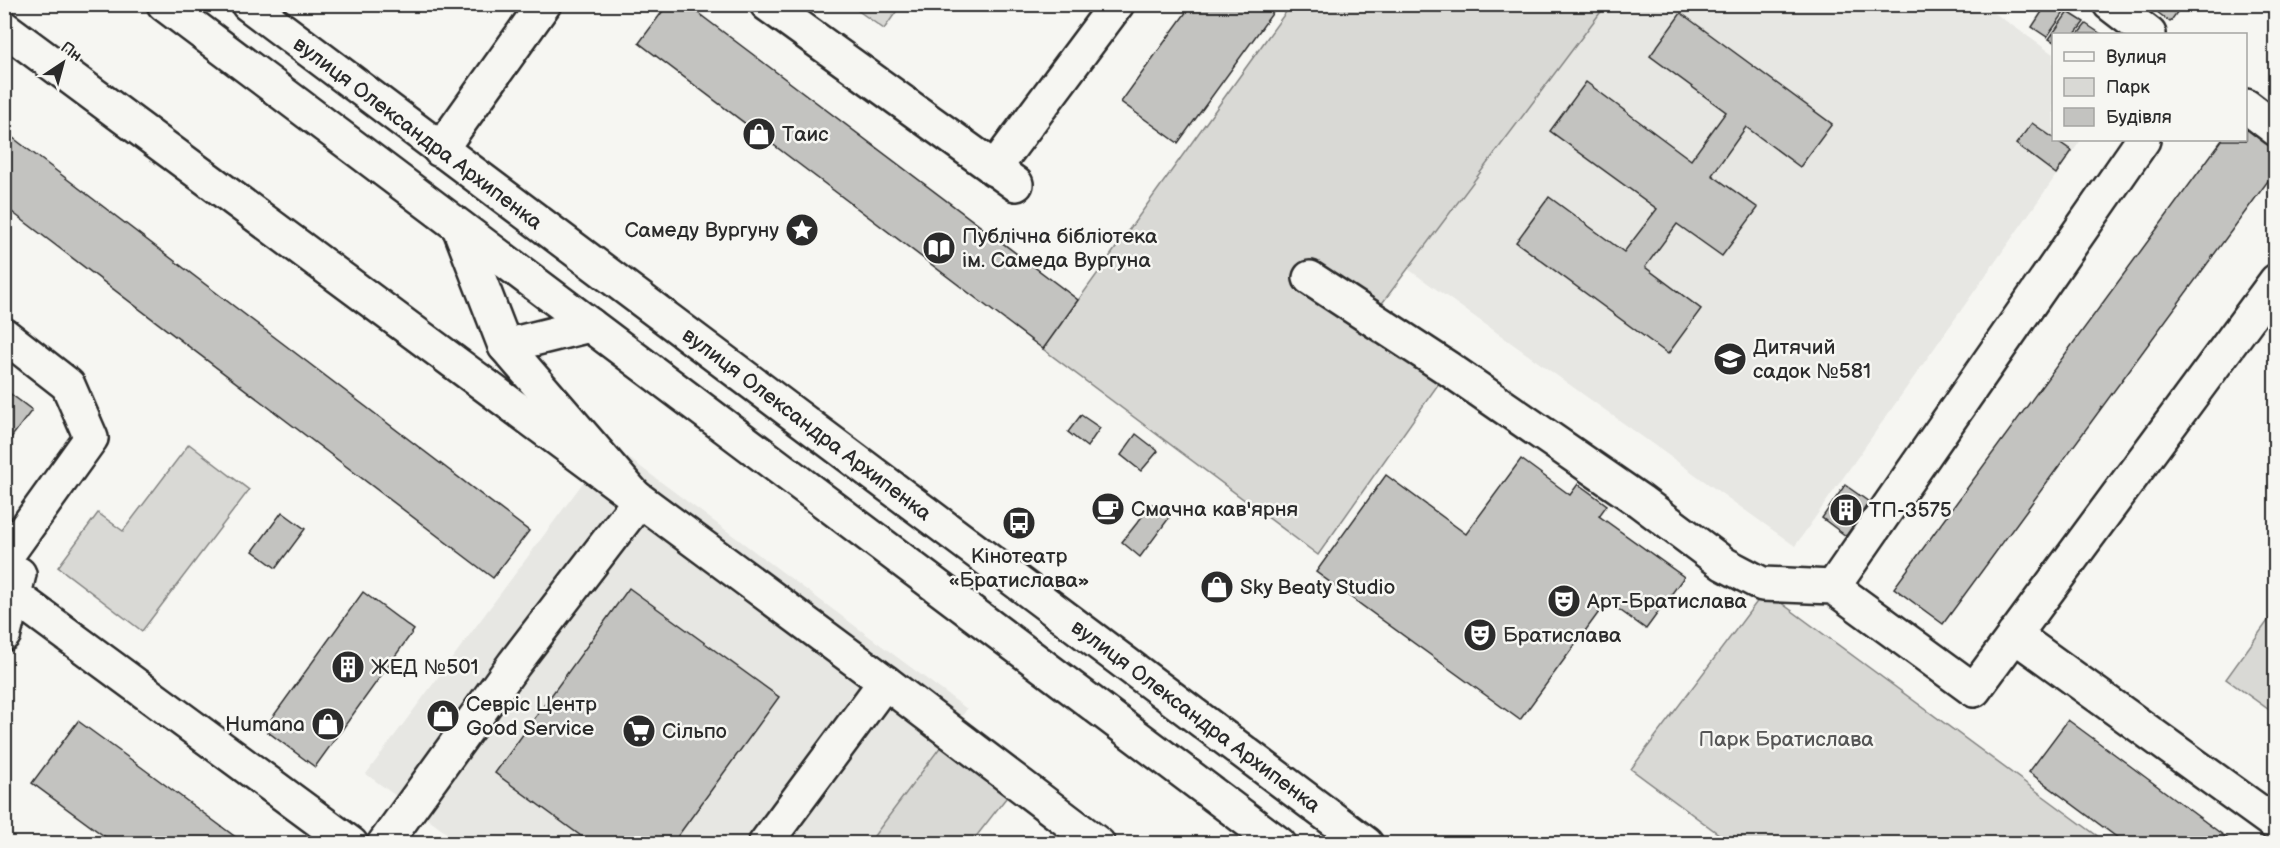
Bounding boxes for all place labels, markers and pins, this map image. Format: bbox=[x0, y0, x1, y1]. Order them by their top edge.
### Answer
shop icon: Таис bbox=[741, 116, 777, 152]
place label: Таис bbox=[782, 122, 829, 147]
place icon: Самеду Вургуну bbox=[784, 212, 820, 248]
place label: Самеду Вургуну bbox=[624, 218, 779, 243]
place label: Публічна бібліотека ім. Самеда Вургуна bbox=[962, 224, 1158, 273]
library icon: Публічна бібліотека ім. Самеда Вургуна bbox=[921, 230, 957, 266]
place label: Дитячий садок №581 bbox=[1753, 335, 1871, 384]
school or university icon: Дитячий садок №581 bbox=[1712, 341, 1748, 377]
cafe icon: Смачна кав'ярня bbox=[1090, 491, 1126, 527]
building icon: ТП-3575 bbox=[1828, 492, 1864, 528]
place label: Смачна кав'ярня bbox=[1131, 497, 1298, 522]
place label: ТП-3575 bbox=[1869, 498, 1952, 523]
bus stop icon: Кінотеатр «Братислава» bbox=[1001, 505, 1037, 541]
place label: Кінотеатр «Братислава» bbox=[948, 544, 1090, 593]
shop icon: Sky Beaty Studio bbox=[1199, 569, 1235, 605]
place label: Sky Beaty Studio bbox=[1240, 575, 1395, 600]
theatre icon: Арт-Братислава bbox=[1546, 583, 1582, 619]
place label: Арт-Братислава bbox=[1586, 589, 1748, 614]
theatre icon: Братислава bbox=[1462, 617, 1498, 653]
place label: Братислава bbox=[1503, 623, 1622, 648]
building icon: ЖЕД №501 bbox=[330, 649, 366, 685]
place label: ЖЕД №501 bbox=[371, 655, 479, 680]
place label: Севрiс Центр Good Service bbox=[466, 692, 597, 741]
shop icon: Севрiс Центр Good Service bbox=[425, 698, 461, 734]
shop icon: Humana bbox=[310, 706, 346, 742]
place label: Humana bbox=[225, 712, 305, 737]
supermarket icon: Сільпо bbox=[621, 713, 657, 749]
place label: Сільпо bbox=[662, 719, 727, 744]

